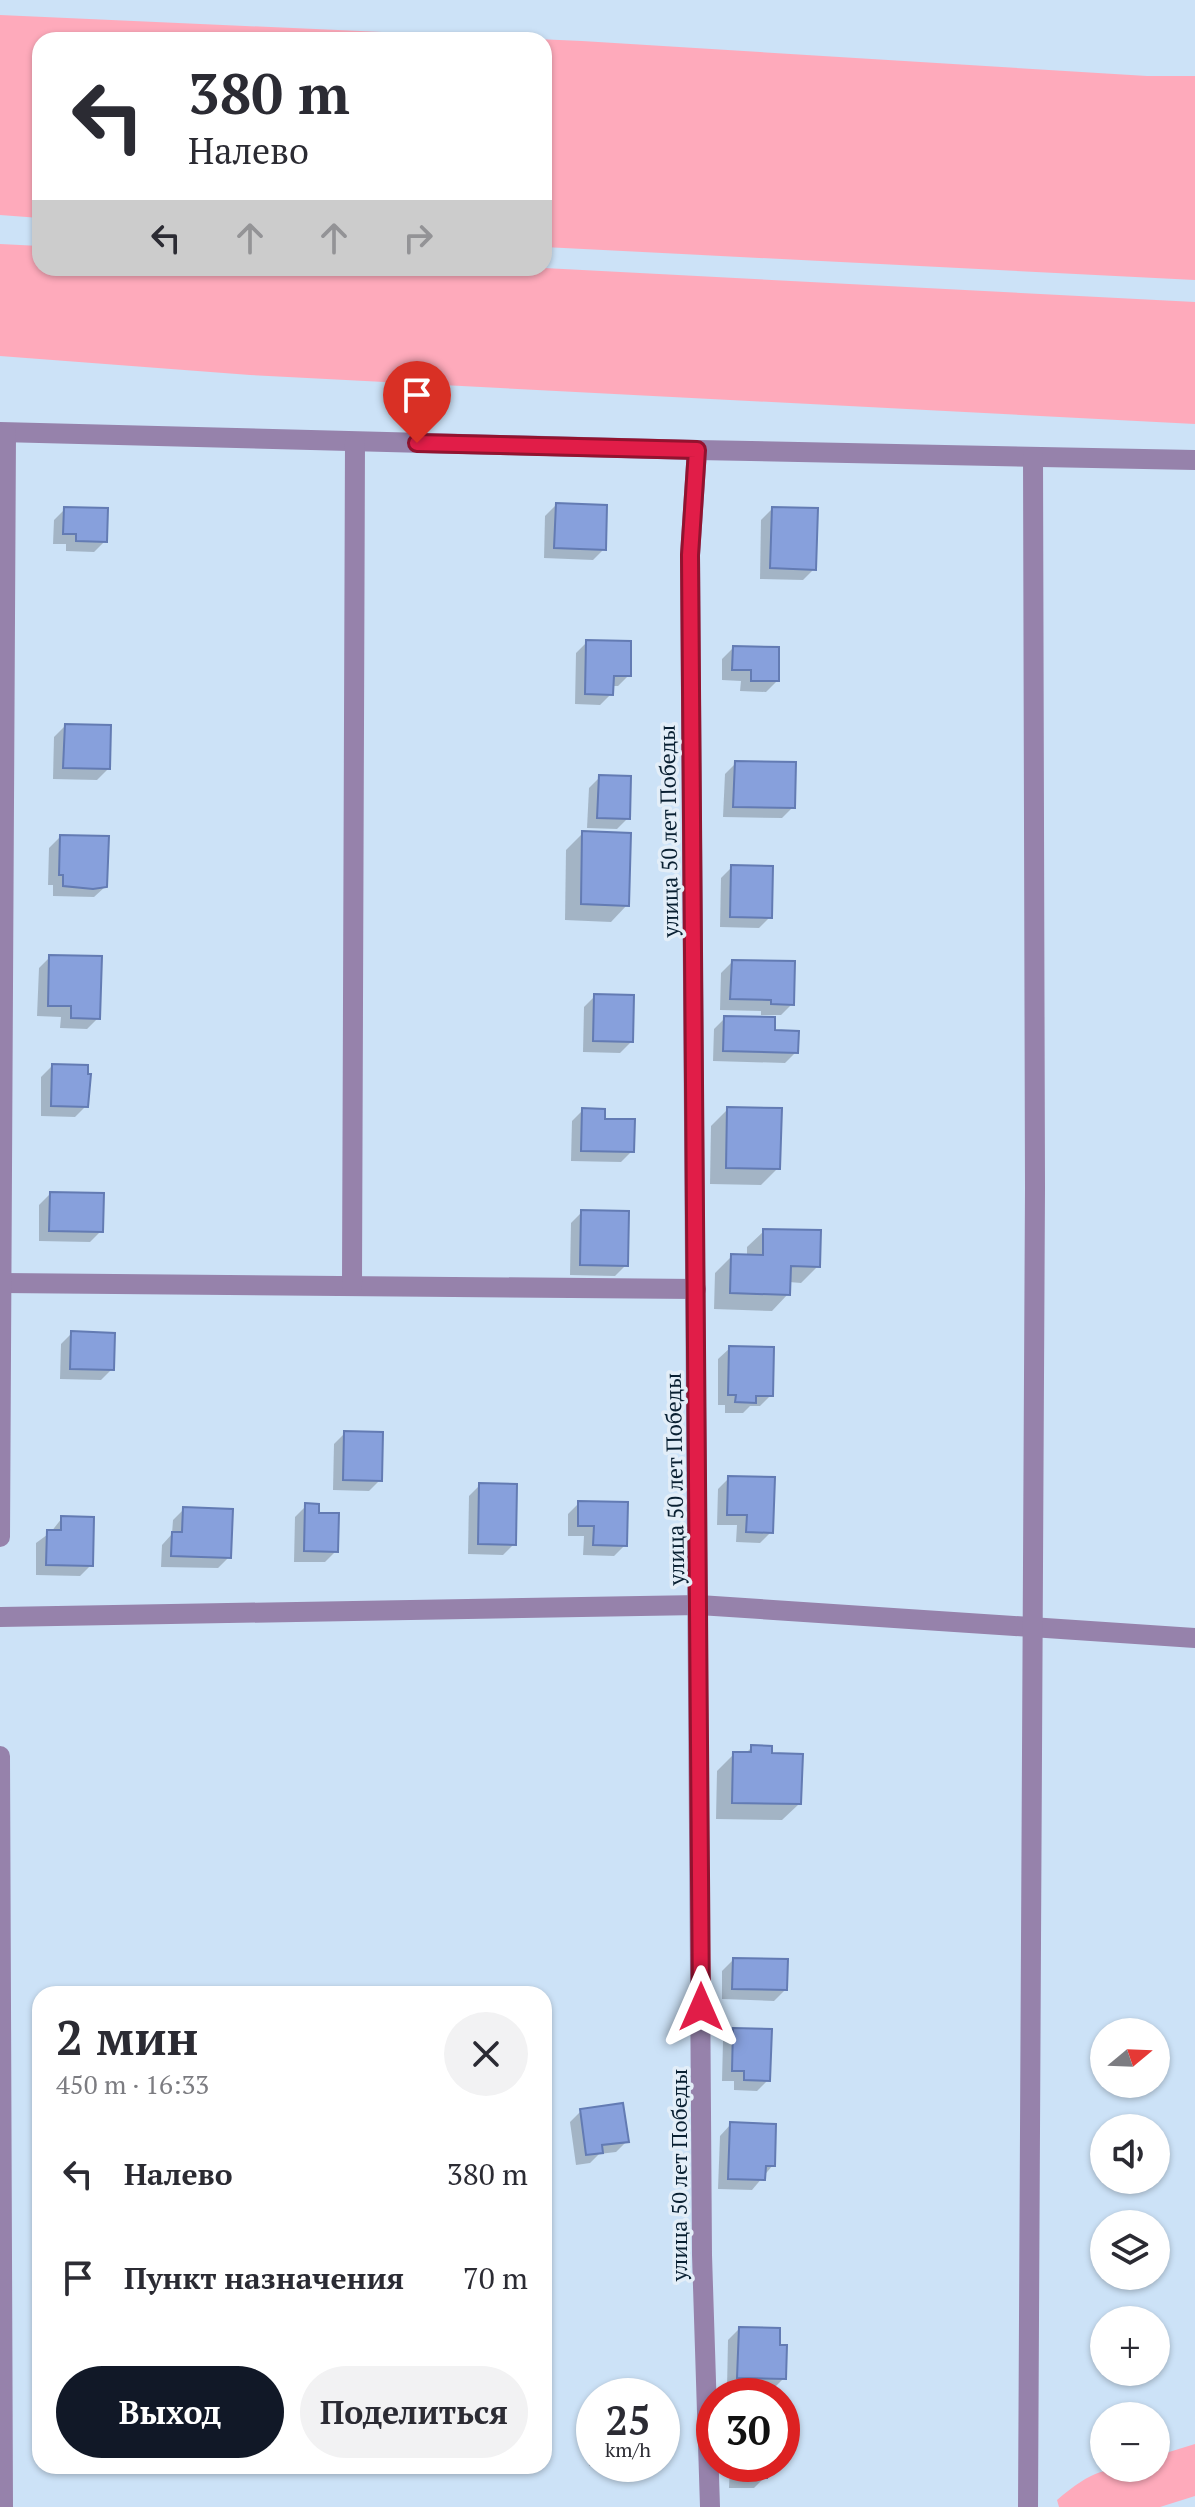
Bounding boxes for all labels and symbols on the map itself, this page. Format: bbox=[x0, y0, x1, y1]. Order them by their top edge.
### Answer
pin bbox=[383, 361, 451, 443]
street label: улица 50 лет Победы bbox=[652, 724, 684, 939]
street label: улица 50 лет Победы bbox=[658, 1372, 690, 1587]
position arrow bbox=[659, 1965, 743, 2049]
north arrow bbox=[1090, 2018, 1170, 2098]
street label: улица 50 лет Победы bbox=[664, 2069, 693, 2282]
speed limit sign: 30 bbox=[696, 2378, 800, 2482]

